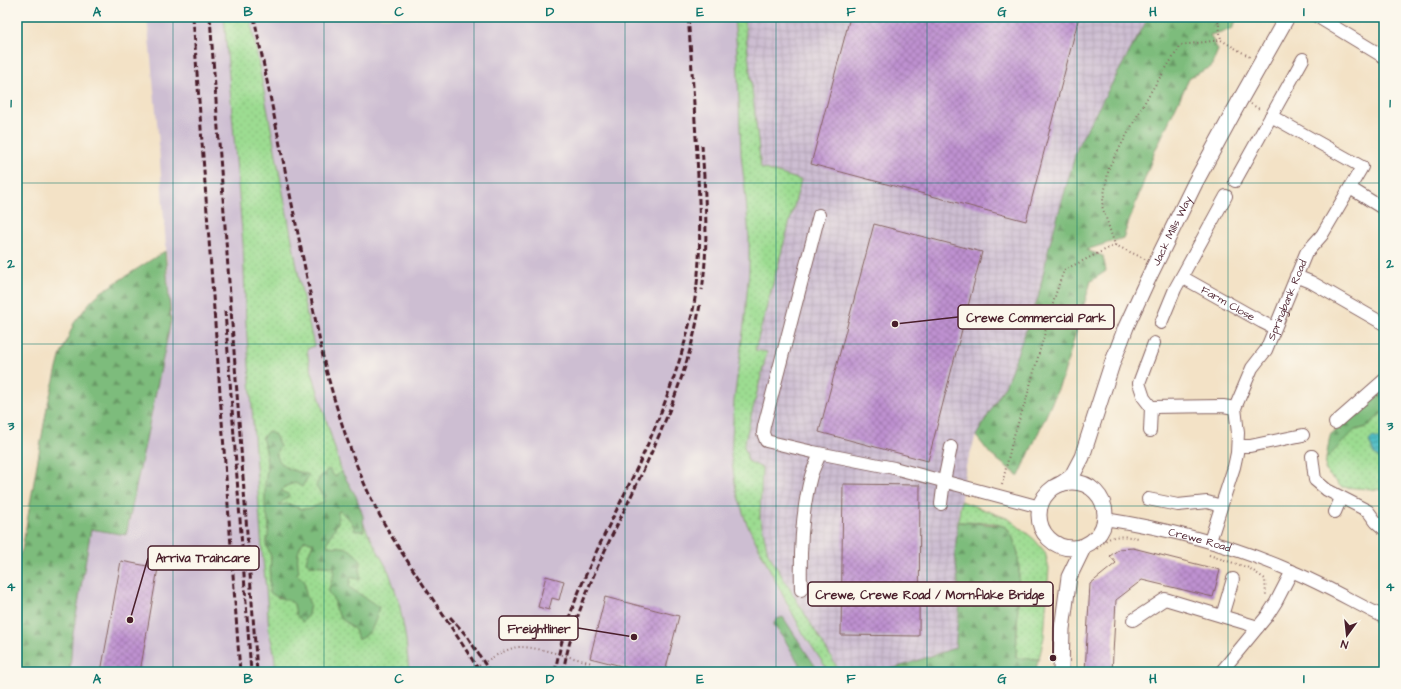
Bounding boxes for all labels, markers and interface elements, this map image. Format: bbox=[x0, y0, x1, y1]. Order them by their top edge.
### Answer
text: A bbox=[93, 3, 102, 21]
text: B bbox=[243, 3, 253, 21]
text: C bbox=[394, 3, 404, 21]
text: D bbox=[546, 3, 555, 21]
text: E bbox=[696, 3, 704, 21]
text: F bbox=[846, 3, 856, 21]
text: G bbox=[997, 3, 1007, 21]
text: H bbox=[1149, 3, 1157, 21]
text: I bbox=[1303, 3, 1305, 21]
text: 1 bbox=[10, 94, 12, 112]
text: 1 bbox=[1389, 94, 1391, 112]
street label: Jack Mills Way bbox=[1149, 194, 1196, 268]
text: 2 bbox=[6, 255, 15, 273]
text: 2 bbox=[1385, 255, 1394, 273]
street label: Springbank Road bbox=[1264, 257, 1311, 342]
street label: Farm Close bbox=[1198, 282, 1258, 325]
callout: Crewe Commercial Park bbox=[958, 305, 1114, 329]
text: Crewe Commercial Park bbox=[966, 310, 1106, 327]
text: 3 bbox=[7, 417, 15, 435]
text: 3 bbox=[1386, 417, 1394, 435]
street label: Crewe Road bbox=[1167, 524, 1233, 556]
callout: Arriva Traincare bbox=[148, 546, 259, 570]
text: Arriva Traincare bbox=[156, 550, 251, 567]
text: 4 bbox=[7, 578, 16, 596]
text: 4 bbox=[1386, 578, 1395, 596]
callout: Crewe, Crewe Road / Mornflake Bridge bbox=[808, 582, 1053, 606]
text: Crewe, Crewe Road / Mornflake Bridge bbox=[816, 587, 1045, 606]
north arrow bbox=[1327, 615, 1367, 655]
callout: Freightliner bbox=[499, 616, 578, 640]
text: Freightliner bbox=[507, 621, 571, 640]
text: N bbox=[1339, 636, 1350, 652]
text: A bbox=[93, 670, 102, 688]
text: B bbox=[243, 670, 253, 688]
text: C bbox=[394, 670, 404, 688]
text: D bbox=[546, 670, 555, 688]
text: E bbox=[696, 670, 704, 688]
text: F bbox=[846, 670, 856, 688]
text: G bbox=[997, 670, 1007, 688]
text: H bbox=[1149, 670, 1157, 688]
text: I bbox=[1303, 670, 1305, 688]

